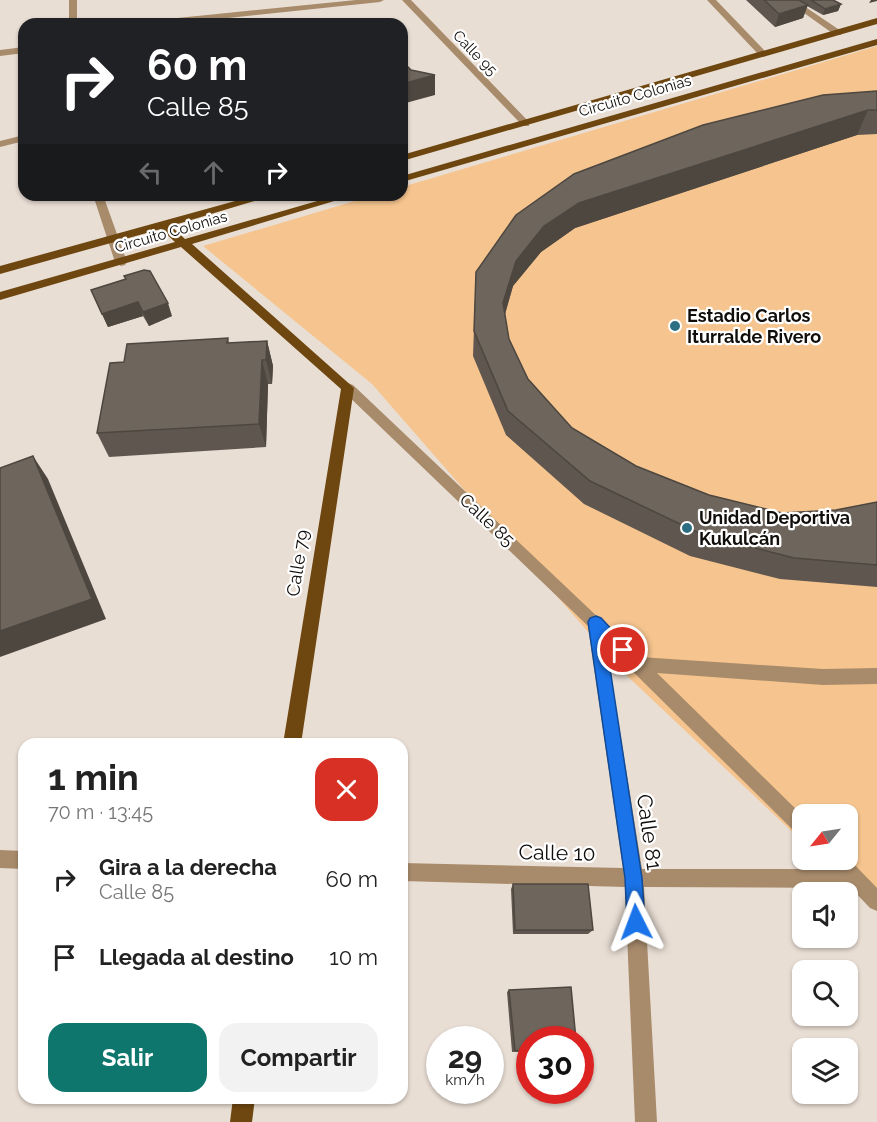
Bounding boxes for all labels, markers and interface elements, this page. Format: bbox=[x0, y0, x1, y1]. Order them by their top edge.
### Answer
street label: Calle 95 bbox=[449, 27, 501, 79]
text: 60 m bbox=[147, 41, 247, 90]
icon: right bbox=[48, 42, 126, 120]
street label: Circuito Colonias bbox=[577, 71, 693, 121]
text: Calle 85 bbox=[147, 91, 248, 122]
icon: left bbox=[134, 156, 167, 189]
icon: ahead bbox=[197, 156, 230, 189]
icon: right bbox=[260, 156, 293, 189]
street label: Circuito Colonias bbox=[113, 207, 229, 257]
place label: Estadio Carlos Iturralde Rivero bbox=[687, 305, 821, 347]
marker: Estadio Carlos Iturralde Rivero bbox=[668, 319, 682, 333]
street label: Calle 85 bbox=[455, 489, 519, 550]
place label: Unidad Deportiva Kukulcán bbox=[699, 507, 850, 549]
marker: Unidad Deportiva Kukulcán bbox=[680, 521, 694, 535]
street label: Calle 79 bbox=[282, 528, 313, 598]
pin bbox=[597, 624, 648, 675]
icon: arrive bbox=[606, 633, 639, 666]
text: 1 min bbox=[48, 756, 139, 798]
button: close bbox=[315, 758, 378, 821]
street label: Calle 81 bbox=[632, 792, 667, 872]
text: 70 m · 13:45 bbox=[48, 800, 153, 824]
north arrow bbox=[792, 804, 858, 870]
map controls bbox=[792, 804, 858, 1104]
street label: Calle 10 bbox=[518, 839, 596, 866]
text: Gira a la derecha bbox=[99, 854, 277, 880]
icon: right bbox=[48, 863, 81, 896]
text: 60 m bbox=[325, 866, 378, 892]
text: Calle 85 bbox=[99, 880, 174, 904]
button: sound bbox=[792, 882, 858, 948]
position arrow bbox=[604, 890, 668, 954]
icon: arrive bbox=[48, 941, 81, 974]
text: Llegada al destino bbox=[99, 944, 294, 970]
text: 10 m bbox=[329, 944, 378, 970]
button: search bbox=[792, 960, 858, 1026]
button: Salir bbox=[48, 1023, 207, 1092]
button: Compartir bbox=[219, 1023, 378, 1092]
speed limit sign: 30 bbox=[516, 1026, 594, 1104]
button: layers bbox=[792, 1038, 858, 1104]
text: 29 bbox=[448, 1040, 482, 1075]
text: km/h bbox=[445, 1071, 485, 1089]

